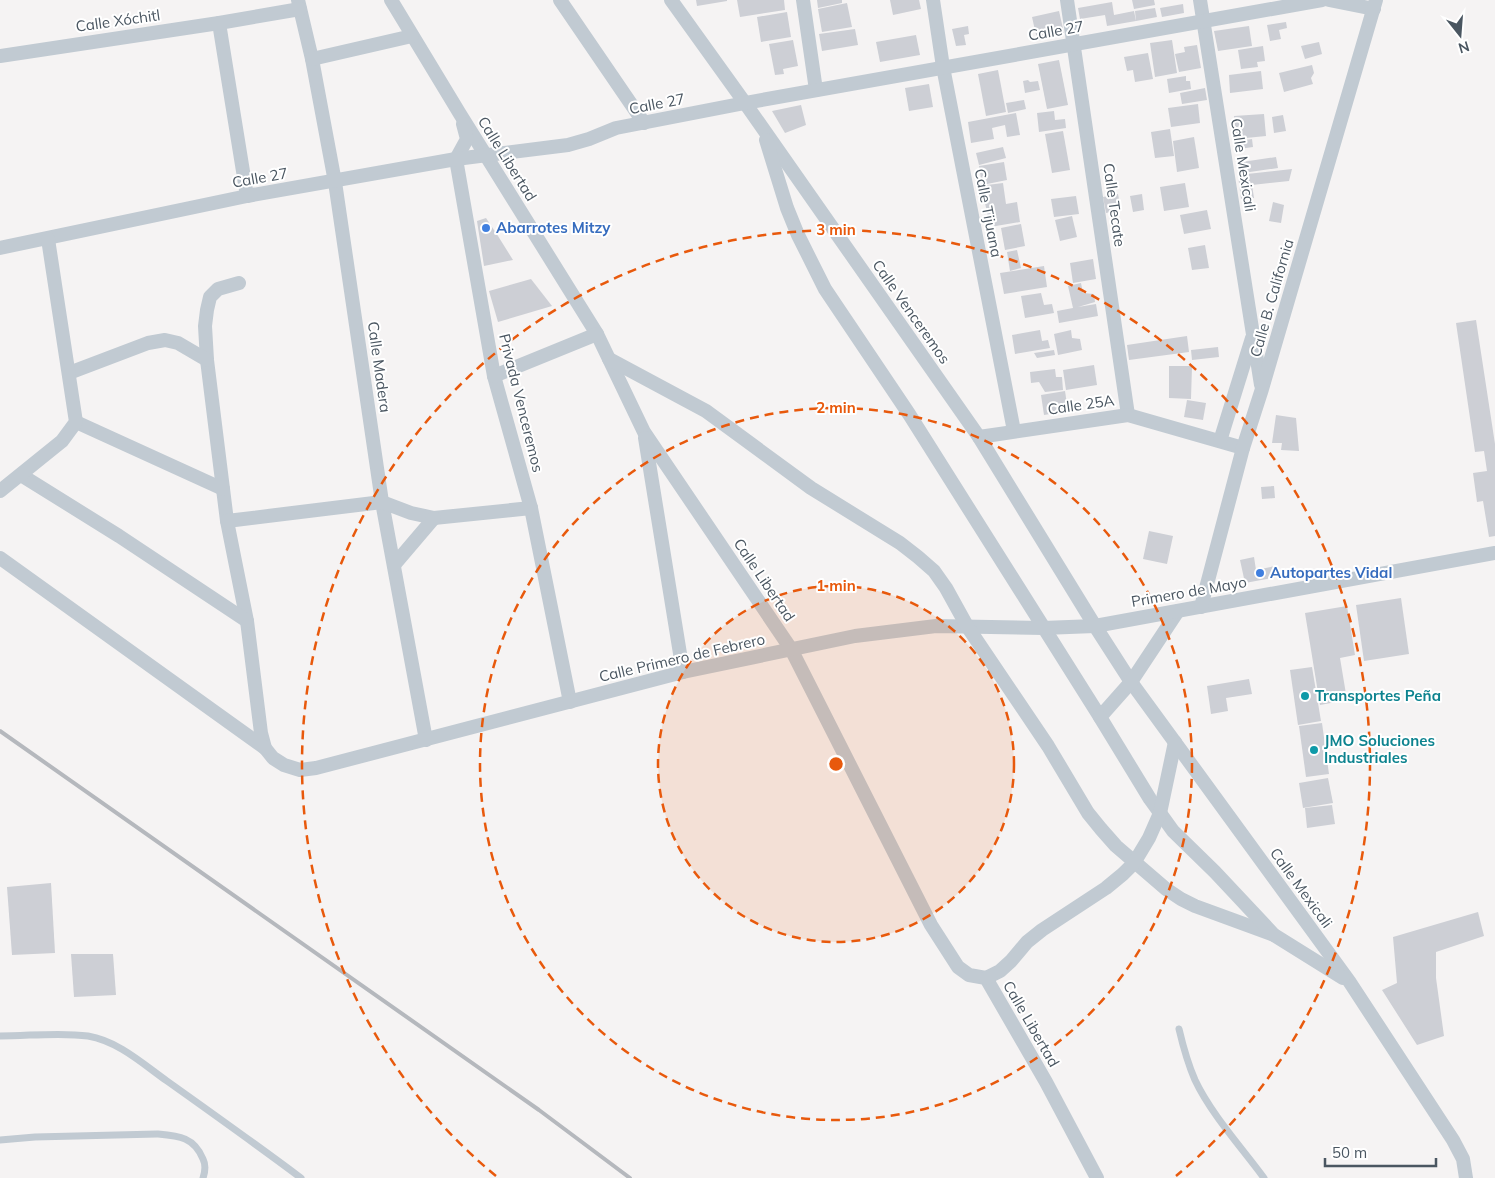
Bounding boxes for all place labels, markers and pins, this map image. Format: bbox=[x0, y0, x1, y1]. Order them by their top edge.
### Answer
place label: Abarrotes Mitzy bbox=[496, 218, 611, 237]
marker: Abarrotes Mitzy bbox=[480, 222, 492, 234]
place label: Autopartes Vidal bbox=[1270, 563, 1392, 582]
marker: Autopartes Vidal bbox=[1254, 567, 1266, 579]
place label: Transportes Peña bbox=[1315, 686, 1441, 705]
marker: Transportes Peña bbox=[1299, 690, 1311, 702]
place label: JMO Soluciones Industriales bbox=[1324, 731, 1435, 767]
marker: JMO Soluciones Industriales bbox=[1308, 744, 1320, 756]
centre of rings bbox=[827, 755, 845, 773]

